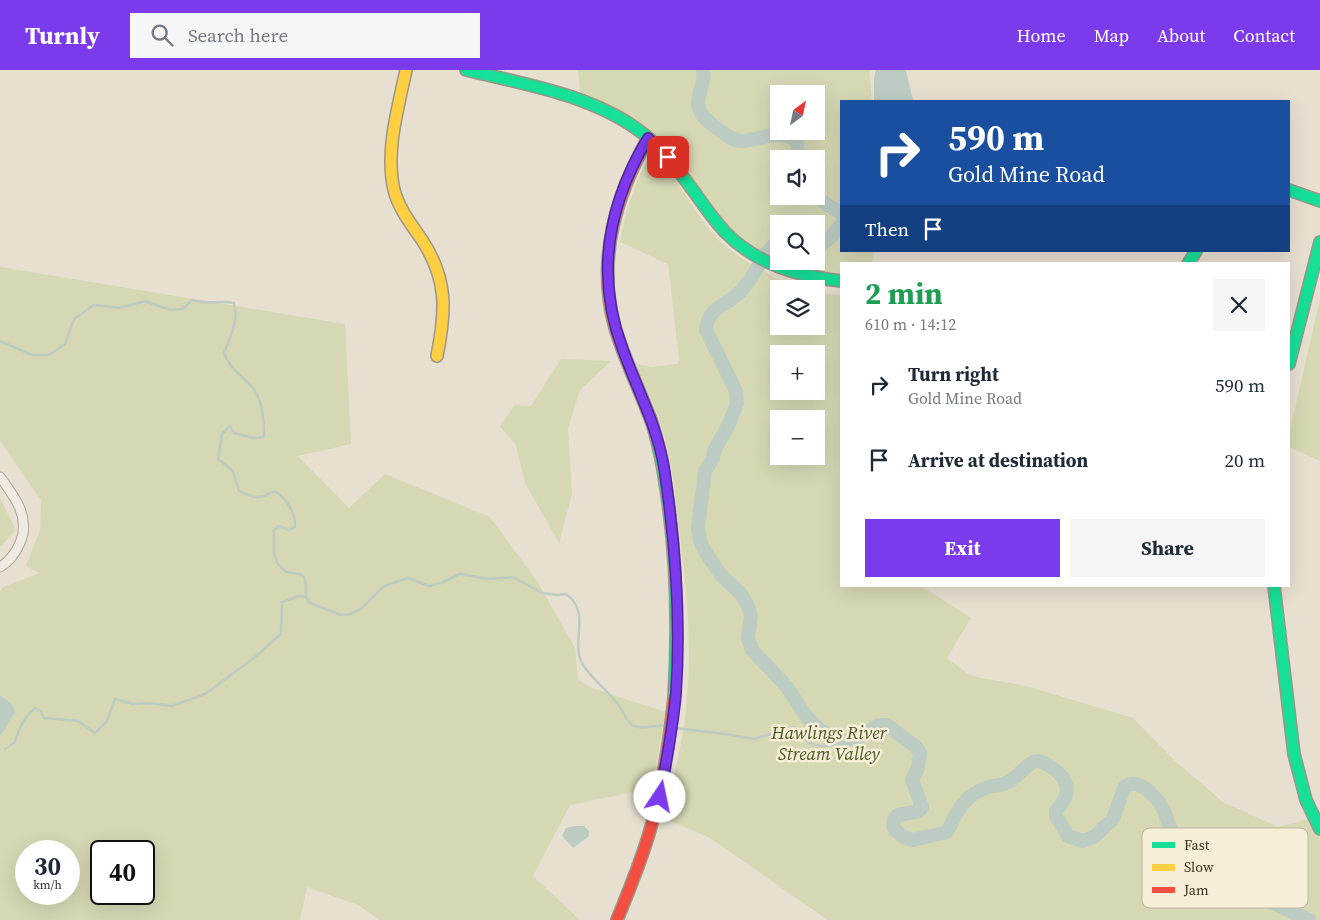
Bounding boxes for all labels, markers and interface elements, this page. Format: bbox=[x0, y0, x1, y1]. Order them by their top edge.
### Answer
search box bbox=[130, 13, 480, 58]
text: Turnly bbox=[25, 19, 100, 52]
icon: search bbox=[148, 21, 176, 49]
text: Search here bbox=[188, 22, 288, 48]
text: Home bbox=[1017, 23, 1066, 48]
text: Map bbox=[1094, 23, 1129, 48]
text: About bbox=[1157, 23, 1205, 48]
text: Contact bbox=[1233, 23, 1295, 48]
north arrow bbox=[770, 85, 825, 140]
map controls bbox=[770, 85, 825, 465]
text: 590 m bbox=[948, 114, 1044, 162]
icon: right bbox=[865, 120, 930, 185]
pin bbox=[647, 136, 689, 178]
icon: arrive bbox=[654, 143, 682, 171]
button: sound bbox=[770, 150, 825, 205]
text: Gold Mine Road bbox=[948, 159, 1105, 189]
button: search bbox=[770, 215, 825, 270]
icon: arrive bbox=[919, 215, 947, 243]
text: Then bbox=[865, 216, 909, 242]
text: 2 min bbox=[865, 273, 943, 314]
button: close bbox=[1213, 279, 1265, 331]
button: layers bbox=[770, 280, 825, 335]
text: 610 m · 14:12 bbox=[865, 313, 956, 335]
button: + bbox=[770, 345, 825, 400]
text: Turn right bbox=[908, 361, 999, 387]
icon: right bbox=[865, 371, 893, 399]
text: 590 m bbox=[1215, 372, 1265, 398]
text: Gold Mine Road bbox=[908, 387, 1022, 409]
button: − bbox=[770, 410, 825, 465]
icon: arrive bbox=[865, 446, 893, 474]
text: Arrive at destination bbox=[908, 447, 1088, 473]
text: 20 m bbox=[1224, 447, 1265, 473]
button: Exit bbox=[865, 519, 1060, 577]
button: Share bbox=[1070, 519, 1265, 577]
park label: Hawlings River Stream Valley bbox=[770, 720, 887, 766]
position arrow bbox=[633, 770, 685, 822]
legend bbox=[1142, 828, 1308, 908]
text: Fast bbox=[1184, 835, 1210, 855]
speed limit sign: 40 bbox=[90, 840, 155, 905]
text: 30 bbox=[34, 849, 61, 883]
text: Slow bbox=[1184, 857, 1214, 877]
text: km/h bbox=[33, 877, 62, 893]
text: Jam bbox=[1183, 880, 1209, 900]

